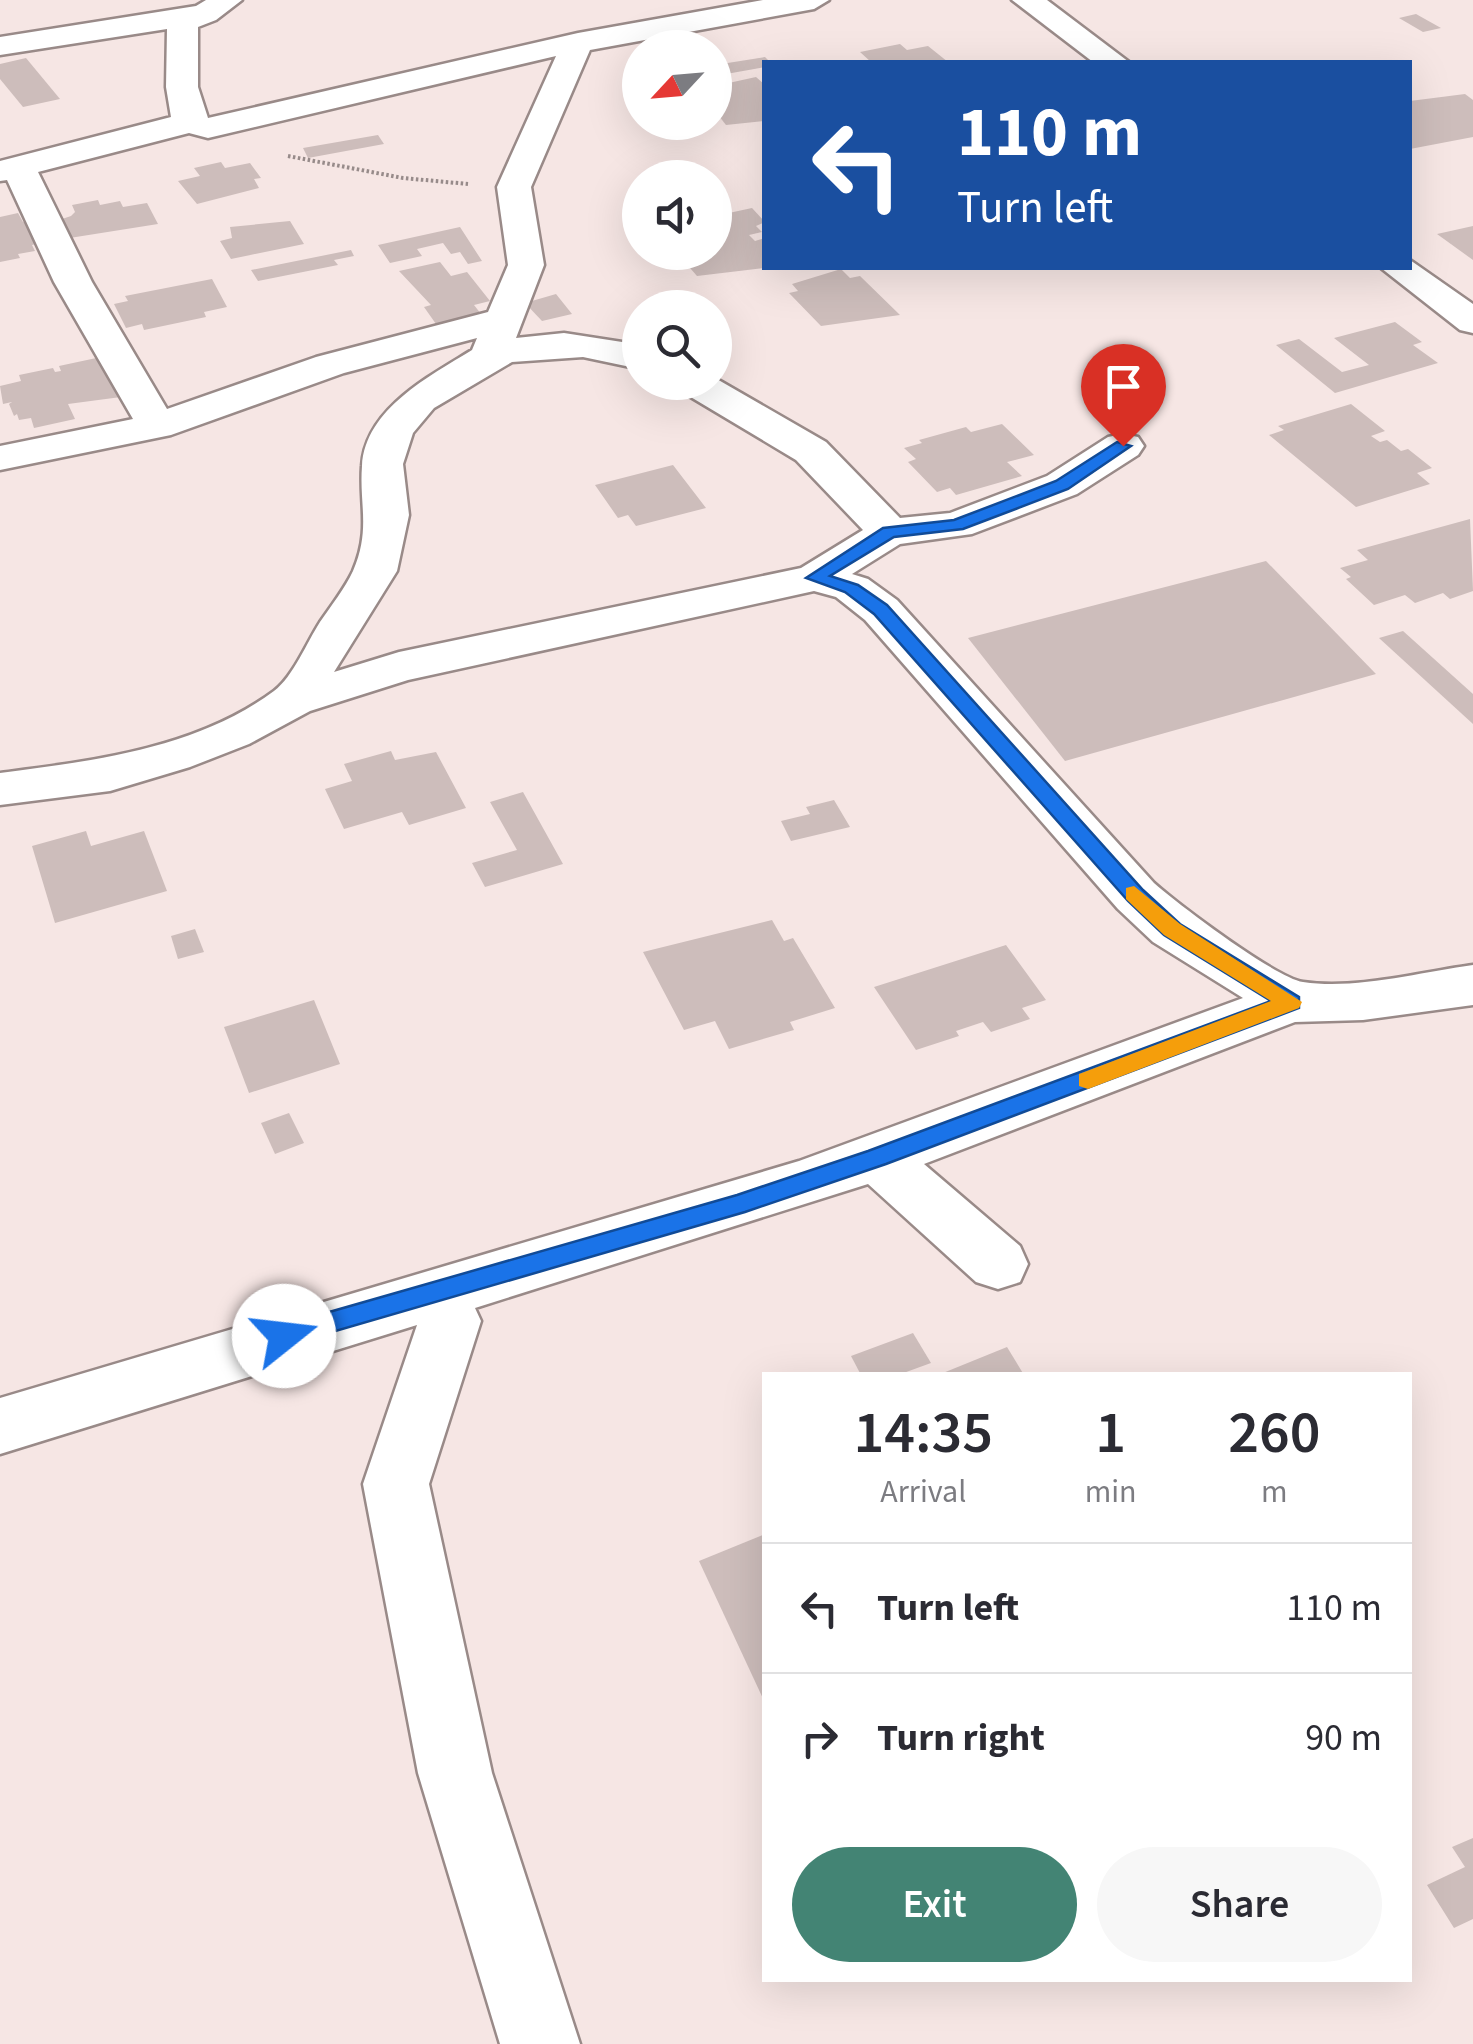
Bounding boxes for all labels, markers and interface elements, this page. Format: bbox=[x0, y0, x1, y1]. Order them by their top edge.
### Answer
north arrow bbox=[622, 30, 732, 140]
map controls bbox=[622, 30, 732, 400]
text: 110 m bbox=[957, 83, 1142, 183]
icon: left bbox=[792, 100, 922, 230]
button: sound bbox=[622, 160, 732, 270]
text: Turn left bbox=[957, 176, 1113, 240]
button: search bbox=[622, 290, 732, 400]
pin bbox=[1081, 344, 1166, 447]
icon: arrive bbox=[1096, 359, 1151, 414]
position arrow bbox=[232, 1284, 336, 1388]
text: 14:35 bbox=[854, 1391, 993, 1476]
text: 1 bbox=[1095, 1391, 1126, 1476]
text: 260 bbox=[1228, 1391, 1320, 1476]
text: Arrival bbox=[880, 1469, 966, 1515]
text: min bbox=[1085, 1469, 1137, 1515]
text: m bbox=[1261, 1469, 1288, 1515]
icon: left bbox=[792, 1581, 847, 1636]
text: Turn left bbox=[877, 1581, 1019, 1635]
text: 110 m bbox=[1286, 1581, 1382, 1635]
icon: right bbox=[792, 1711, 847, 1766]
text: Turn right bbox=[877, 1711, 1045, 1765]
text: 90 m bbox=[1305, 1711, 1382, 1765]
button: Exit bbox=[792, 1847, 1077, 1962]
button: Share bbox=[1097, 1847, 1382, 1962]

